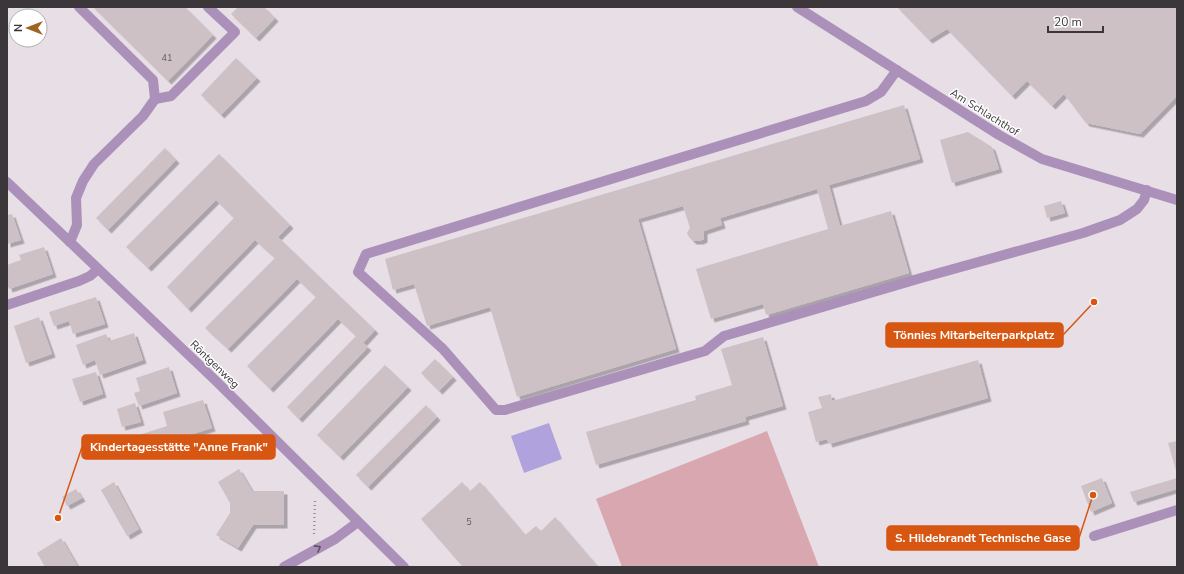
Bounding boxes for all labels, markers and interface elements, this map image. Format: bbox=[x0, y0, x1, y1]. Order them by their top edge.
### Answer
north arrow bbox=[8, 8, 48, 48]
scale bar bbox=[1048, 8, 1103, 34]
text: 20 m bbox=[1054, 14, 1082, 30]
text: N bbox=[11, 24, 26, 32]
house number: 41 bbox=[162, 52, 172, 64]
street label: Am Schlachthof bbox=[947, 85, 1022, 140]
callout: Tönnies Mitarbeiterparkplatz bbox=[886, 323, 1063, 347]
text: Tönnies Mitarbeiterparkplatz bbox=[894, 327, 1055, 343]
street label: Röntgenweg bbox=[187, 337, 243, 392]
callout: Kindertagesstätte "Anne Frank" bbox=[82, 435, 275, 459]
text: Kindertagesstätte "Anne Frank" bbox=[90, 439, 268, 455]
house number: 5 bbox=[466, 516, 472, 528]
callout: S. Hildebrandt Technische Gase bbox=[887, 526, 1079, 550]
text: S. Hildebrandt Technische Gase bbox=[895, 530, 1071, 546]
one-way arrow bbox=[314, 546, 321, 553]

